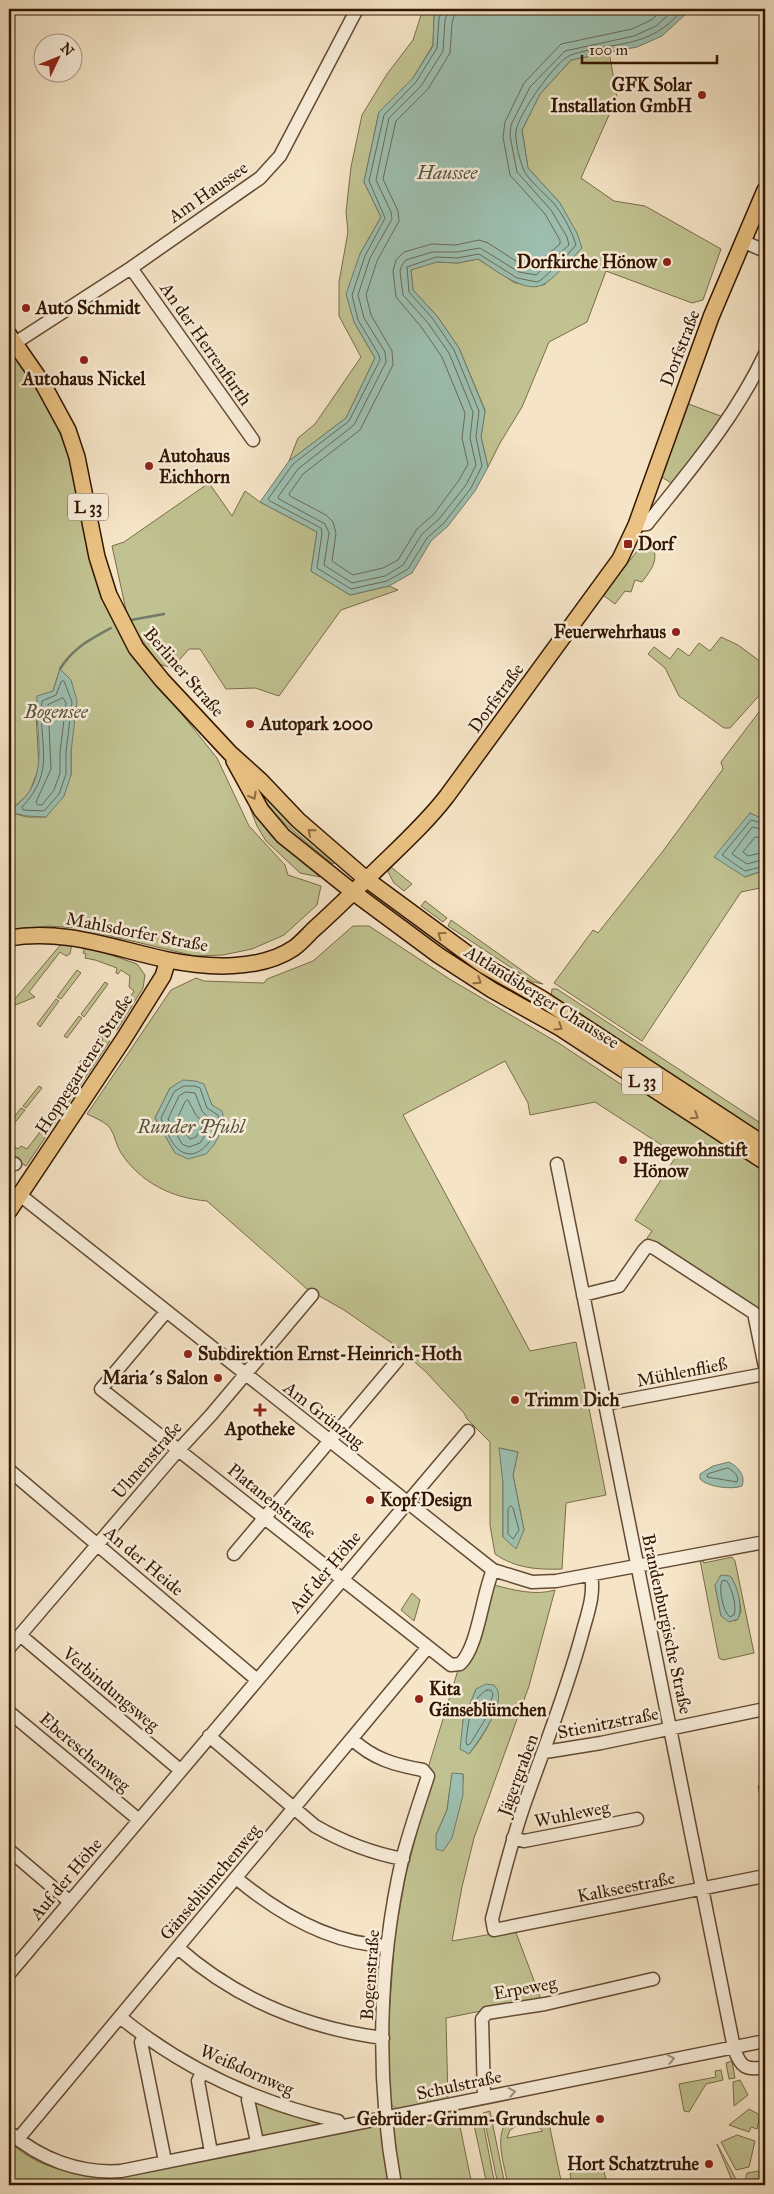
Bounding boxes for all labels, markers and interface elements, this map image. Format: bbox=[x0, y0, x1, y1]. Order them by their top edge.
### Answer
north arrow bbox=[32, 32, 82, 82]
scale bar bbox=[582, 32, 716, 64]
text: N bbox=[57, 39, 77, 60]
text: 100 m bbox=[589, 41, 629, 59]
place label: GFK Solar Installation GmbH bbox=[550, 74, 693, 117]
marker: GFK Solar Installation GmbH bbox=[696, 89, 708, 101]
street label: Am Haussee bbox=[163, 157, 252, 228]
water label: Haussee bbox=[416, 161, 478, 184]
place label: Dorfkirche Hönow bbox=[517, 251, 658, 273]
marker: Dorfkirche Hönow bbox=[661, 256, 673, 268]
street label: An der Herrenfurth bbox=[155, 277, 257, 410]
place label: Auto Schmidt bbox=[35, 297, 141, 319]
marker: Auto Schmidt bbox=[20, 302, 32, 314]
street label: Dorfstraße bbox=[655, 307, 705, 389]
marker: Autohaus Nickel bbox=[78, 354, 90, 366]
place label: Autohaus Nickel bbox=[22, 368, 147, 390]
place label: Autohaus Eichhorn bbox=[158, 445, 230, 488]
marker: Autohaus Eichhorn bbox=[143, 460, 155, 472]
road number: L 33 bbox=[68, 494, 108, 520]
place label: Dorf bbox=[638, 533, 677, 555]
marker: Dorf bbox=[622, 538, 634, 550]
place label: Feuerwehrhaus bbox=[554, 621, 666, 643]
street label: Berliner Straße bbox=[139, 623, 229, 721]
marker: Feuerwehrhaus bbox=[670, 626, 682, 638]
street label: Dorfstraße bbox=[464, 659, 528, 737]
water label: Bogensee bbox=[23, 700, 89, 723]
place label: Autopark 2000 bbox=[259, 713, 373, 736]
marker: Autopark 2000 bbox=[244, 718, 256, 730]
one-way arrow bbox=[247, 791, 257, 800]
one-way arrow bbox=[308, 828, 317, 837]
street label: Mahlsdorfer Straße bbox=[64, 907, 210, 957]
one-way arrow bbox=[437, 932, 447, 941]
street label: Altlandsberger Chaussee bbox=[459, 940, 623, 1054]
one-way arrow bbox=[473, 975, 482, 984]
street label: Hoppegartener Straße bbox=[31, 990, 138, 1139]
one-way arrow bbox=[554, 1021, 563, 1031]
road number: L 33 bbox=[622, 1068, 662, 1094]
one-way arrow bbox=[690, 1110, 699, 1119]
water label: Runder Pfuhl bbox=[137, 1115, 246, 1138]
place label: Pflegewohnstift Hönow bbox=[633, 1139, 748, 1182]
marker: Pflegewohnstift Hönow bbox=[617, 1154, 629, 1166]
place label: Subdirektion Ernst-Heinrich-Hoth bbox=[198, 1343, 463, 1365]
marker: Subdirektion Ernst-Heinrich-Hoth bbox=[182, 1348, 194, 1360]
street label: Mühlenfließ bbox=[635, 1352, 729, 1392]
place label: Maria´s Salon bbox=[102, 1367, 208, 1389]
marker: Maria´s Salon bbox=[212, 1372, 224, 1384]
street label: Am Grünzug bbox=[278, 1376, 369, 1455]
place label: Trimm Dich bbox=[524, 1389, 620, 1411]
marker: Trimm Dich bbox=[509, 1394, 521, 1406]
marker: Apotheke bbox=[254, 1404, 266, 1416]
street label: Ulmenstraße bbox=[107, 1417, 187, 1503]
place label: Apotheke bbox=[224, 1418, 295, 1441]
street label: Platanenstraße bbox=[223, 1459, 321, 1543]
place label: Kopf Design bbox=[380, 1489, 472, 1512]
marker: Kopf Design bbox=[364, 1494, 376, 1506]
street label: An der Heide bbox=[99, 1521, 188, 1601]
street label: Auf der Höhe bbox=[284, 1526, 366, 1618]
street label: Brandenburgische Straße bbox=[636, 1532, 697, 1716]
street label: Verbindungsweg bbox=[57, 1641, 164, 1737]
place label: Kita Gänseblümchen bbox=[429, 1678, 547, 1721]
marker: Kita Gänseblümchen bbox=[413, 1693, 425, 1705]
street label: Stienitzstraße bbox=[556, 1702, 660, 1744]
street label: Ebereschenweg bbox=[34, 1708, 135, 1798]
street label: Jägergraben bbox=[492, 1731, 544, 1821]
street label: Wuhleweg bbox=[532, 1796, 612, 1833]
street label: Gänseblümchenweg bbox=[155, 1819, 266, 1945]
street label: Auf der Höhe bbox=[25, 1833, 107, 1925]
street label: Kalkseestraße bbox=[575, 1867, 677, 1907]
street label: Bogenstraße bbox=[356, 1929, 385, 2021]
street label: Erpeweg bbox=[492, 1972, 559, 2005]
street label: Weißdornweg bbox=[196, 2040, 298, 2102]
one-way arrow bbox=[667, 2054, 676, 2065]
street label: Schulstraße bbox=[414, 2065, 504, 2105]
one-way arrow bbox=[507, 2087, 516, 2097]
place label: Gebrüder-Grimm-Grundschule bbox=[357, 2108, 590, 2130]
marker: Gebrüder-Grimm-Grundschule bbox=[594, 2113, 606, 2125]
place label: Hort Schatztruhe bbox=[567, 2153, 699, 2175]
marker: Hort Schatztruhe bbox=[703, 2158, 715, 2170]

